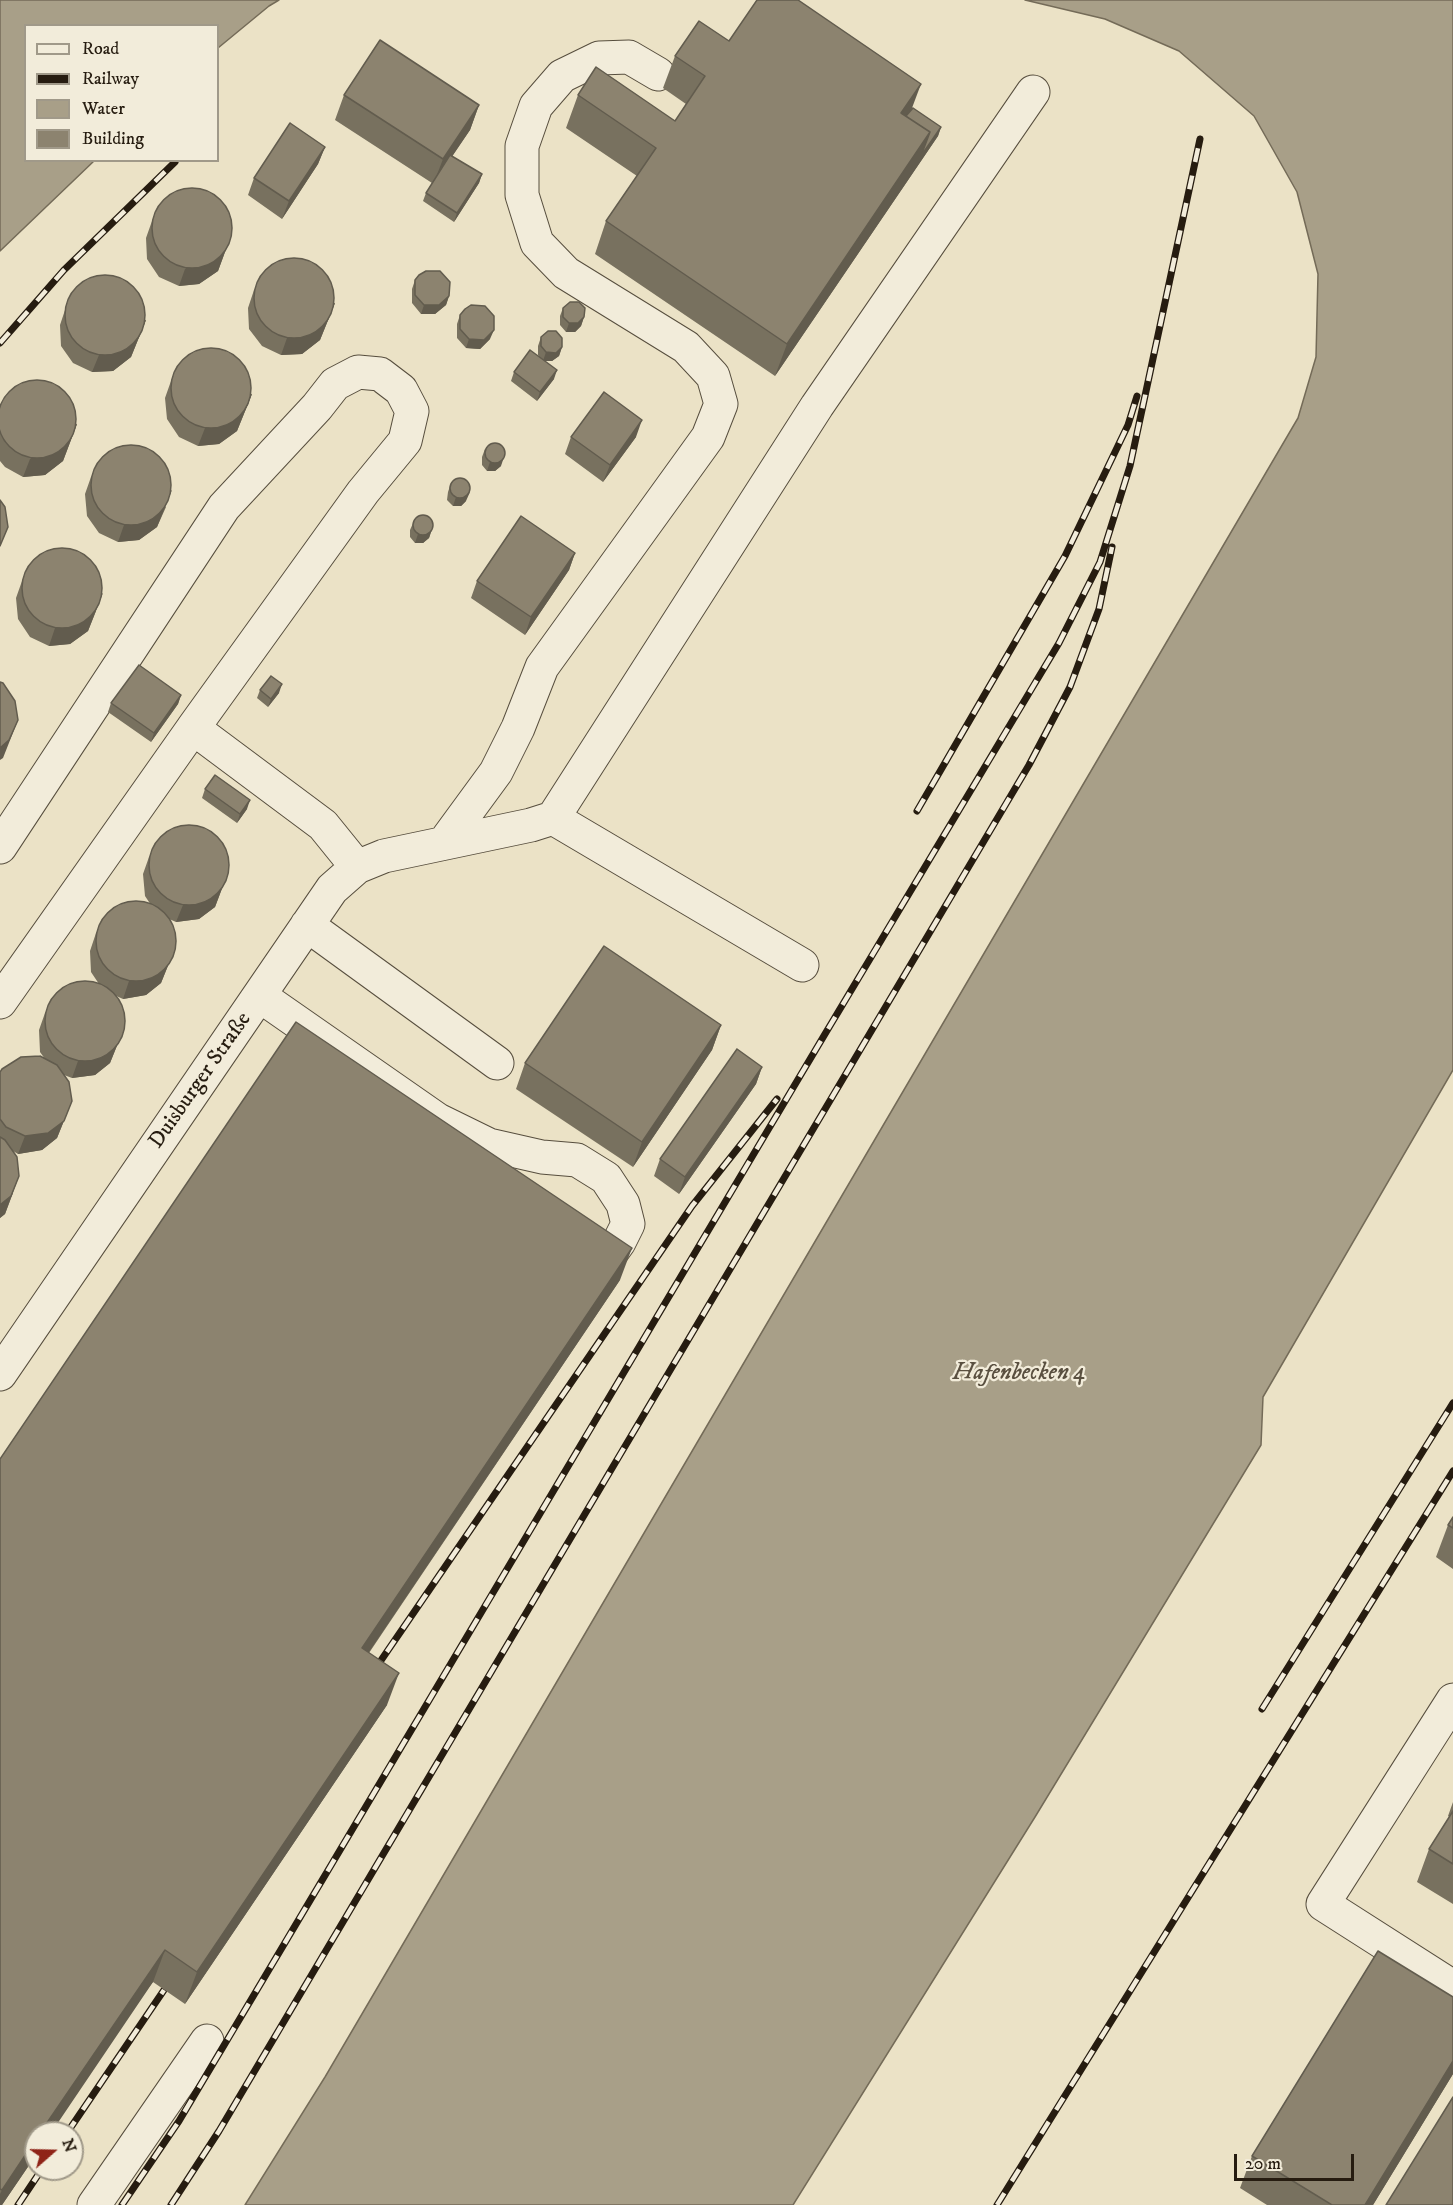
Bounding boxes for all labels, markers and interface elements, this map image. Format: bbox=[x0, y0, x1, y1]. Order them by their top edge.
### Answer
legend bbox=[24, 24, 219, 162]
text: Road bbox=[82, 38, 119, 60]
text: Railway bbox=[82, 68, 139, 90]
text: Water bbox=[82, 98, 125, 120]
text: Building bbox=[82, 128, 144, 150]
street label: Duisburger Straße bbox=[144, 1008, 258, 1154]
water label: Hafenbecken 4 bbox=[953, 1360, 1085, 1388]
north arrow bbox=[24, 2121, 84, 2181]
text: N bbox=[57, 2136, 81, 2155]
scale bar bbox=[1237, 2142, 1357, 2180]
text: 20 m bbox=[1245, 2153, 1281, 2175]

